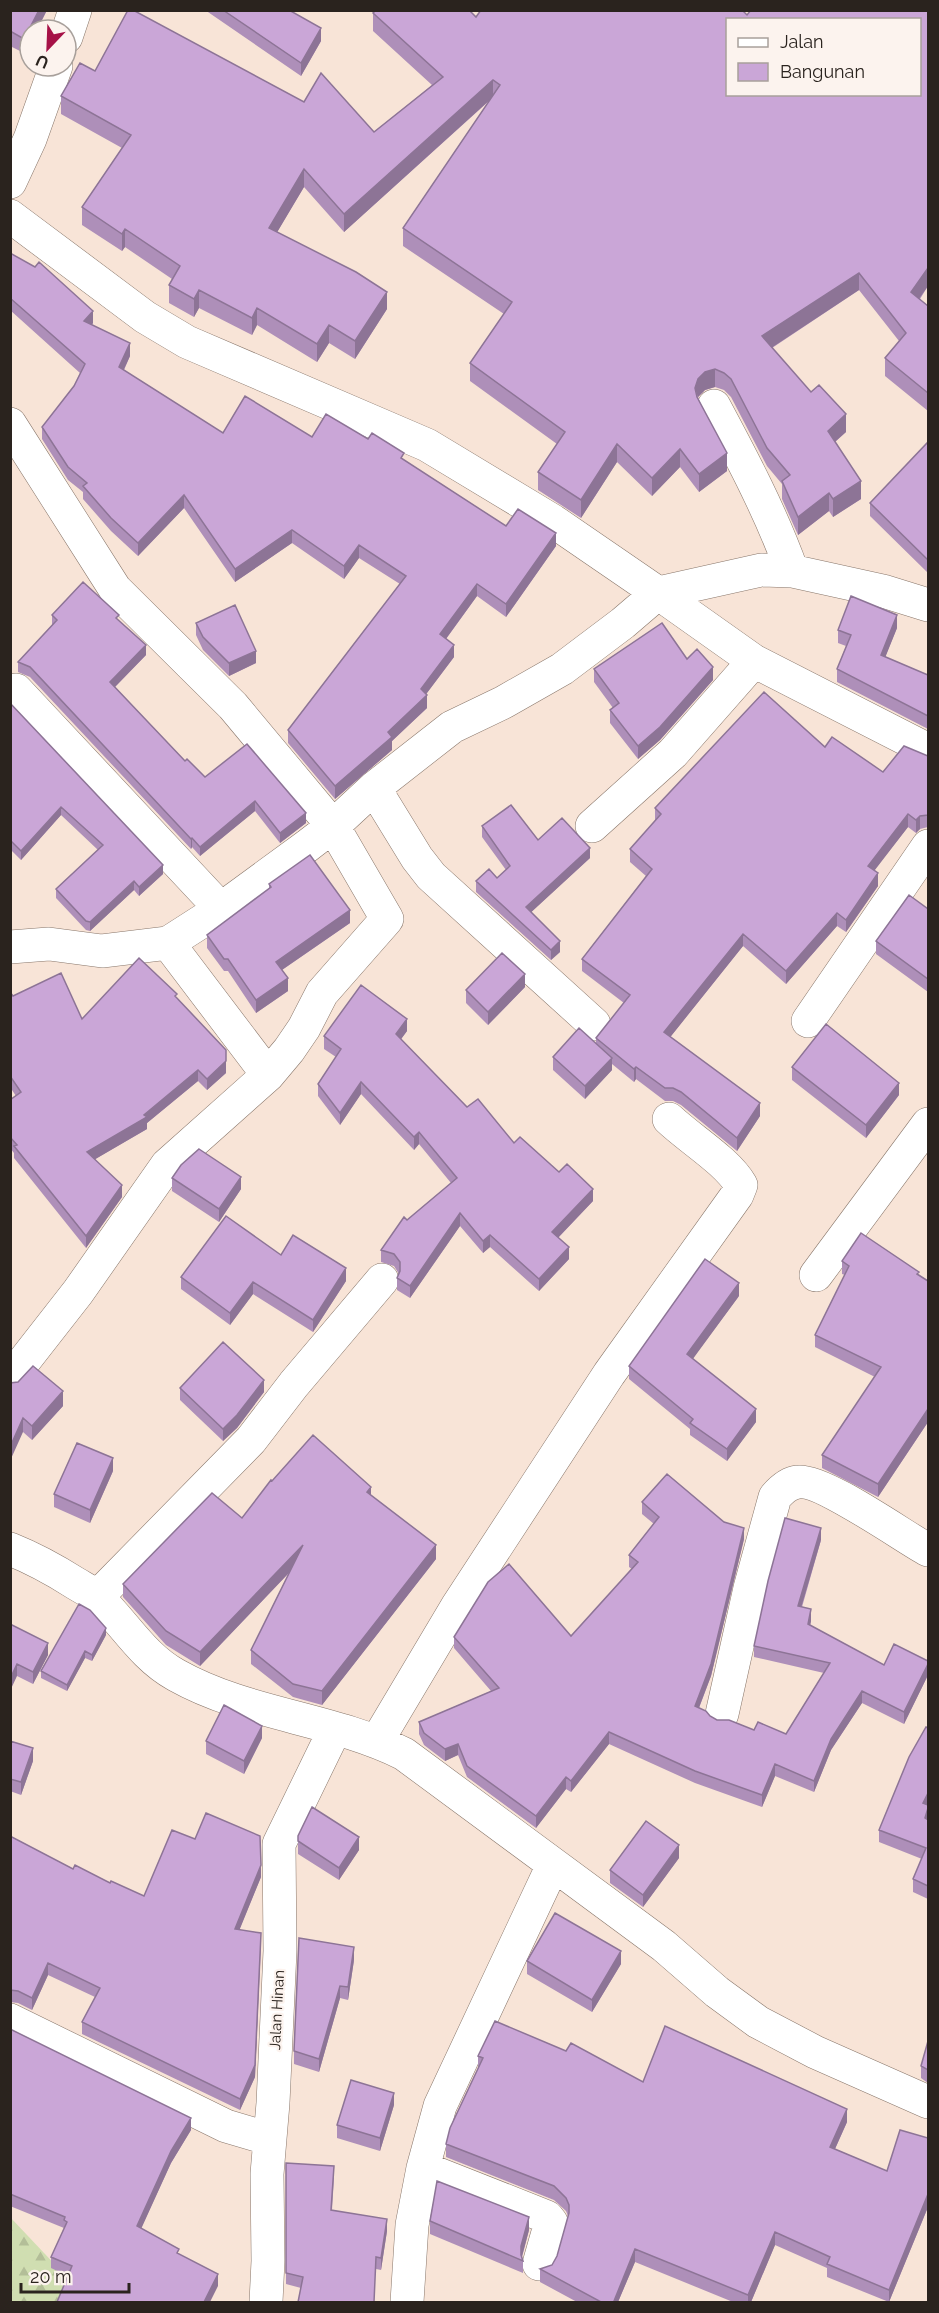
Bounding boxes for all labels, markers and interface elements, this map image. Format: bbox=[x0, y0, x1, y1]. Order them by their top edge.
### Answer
north arrow bbox=[18, 18, 78, 78]
legend bbox=[726, 18, 921, 96]
text: Jalan bbox=[780, 31, 824, 52]
text: U bbox=[33, 50, 52, 72]
text: Bangunan bbox=[780, 61, 865, 82]
street label: Jalan Hinan bbox=[266, 1970, 288, 2050]
scale bar bbox=[21, 2256, 129, 2294]
text: 20 m bbox=[30, 2266, 72, 2287]

